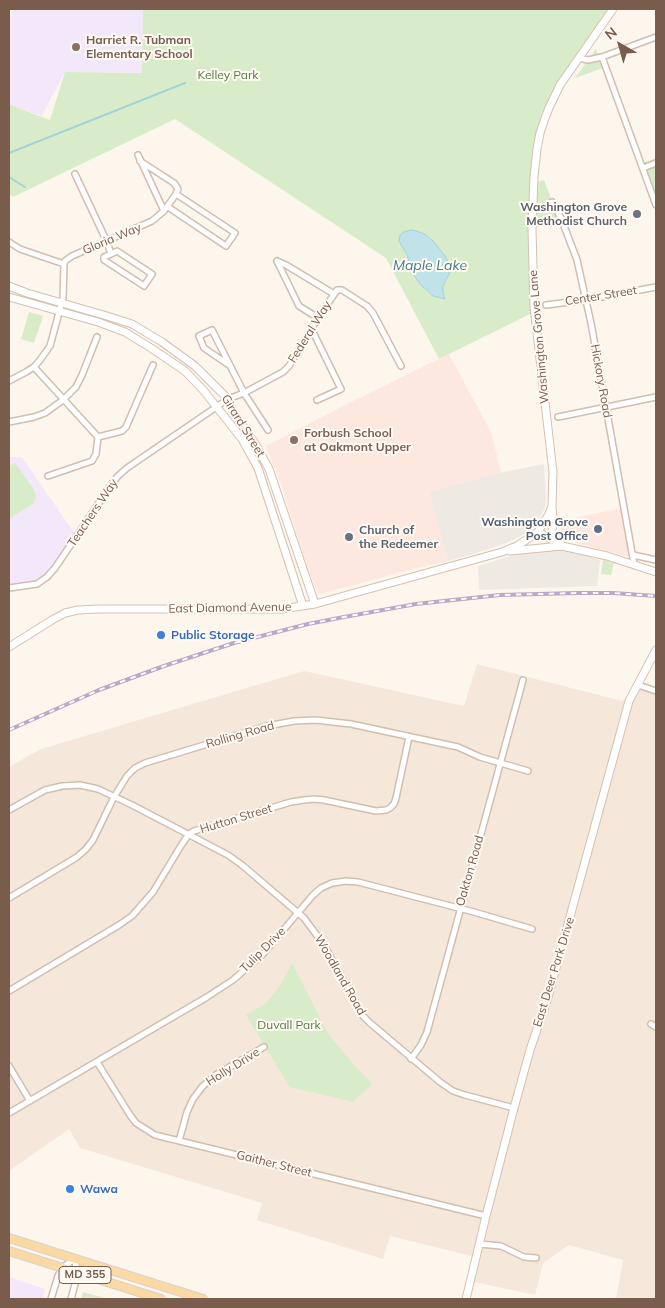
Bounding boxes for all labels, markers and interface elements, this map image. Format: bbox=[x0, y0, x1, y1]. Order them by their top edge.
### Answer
north arrow bbox=[595, 20, 645, 70]
text: N bbox=[601, 23, 620, 44]
place label: Harriet R. Tubman Elementary School bbox=[86, 33, 193, 61]
marker: Harriet R. Tubman Elementary School bbox=[70, 41, 82, 53]
park label: Kelley Park bbox=[198, 68, 258, 82]
place label: Washington Grove Methodist Church bbox=[520, 200, 627, 228]
marker: Washington Grove Methodist Church bbox=[631, 208, 643, 220]
street label: Gloria Way bbox=[81, 220, 143, 258]
water label: Maple Lake bbox=[393, 258, 467, 274]
street label: Washington Grove Lane bbox=[526, 270, 552, 404]
street label: Center Street bbox=[564, 283, 638, 309]
street label: Federal Way bbox=[285, 298, 335, 366]
street label: Hickory Road bbox=[587, 343, 615, 419]
street label: Girard Street bbox=[218, 392, 268, 460]
place label: Forbush School at Oakmont Upper bbox=[304, 426, 411, 454]
marker: Forbush School at Oakmont Upper bbox=[288, 434, 300, 446]
street label: Teachers Way bbox=[65, 476, 121, 550]
place label: Washington Grove Post Office bbox=[481, 515, 588, 543]
place label: Church of the Redeemer bbox=[359, 523, 438, 551]
marker: Washington Grove Post Office bbox=[592, 523, 604, 535]
marker: Church of the Redeemer bbox=[343, 531, 355, 543]
street label: East Diamond Avenue bbox=[168, 600, 292, 616]
place label: Public Storage bbox=[171, 628, 254, 642]
marker: Public Storage bbox=[155, 629, 167, 641]
street label: Rolling Road bbox=[204, 718, 276, 752]
street label: Hutton Street bbox=[198, 801, 274, 837]
street label: Oakton Road bbox=[453, 834, 487, 908]
street label: East Deer Park Drive bbox=[530, 915, 578, 1029]
street label: Tulip Drive bbox=[237, 924, 289, 976]
street label: Woodland Road bbox=[311, 932, 369, 1018]
park label: Duvall Park bbox=[257, 1018, 321, 1032]
street label: Holly Drive bbox=[204, 1045, 262, 1089]
street label: Gaither Street bbox=[235, 1148, 313, 1180]
place label: Wawa bbox=[80, 1182, 118, 1196]
marker: Wawa bbox=[64, 1183, 76, 1195]
road number: MD 355 bbox=[59, 1266, 111, 1284]

